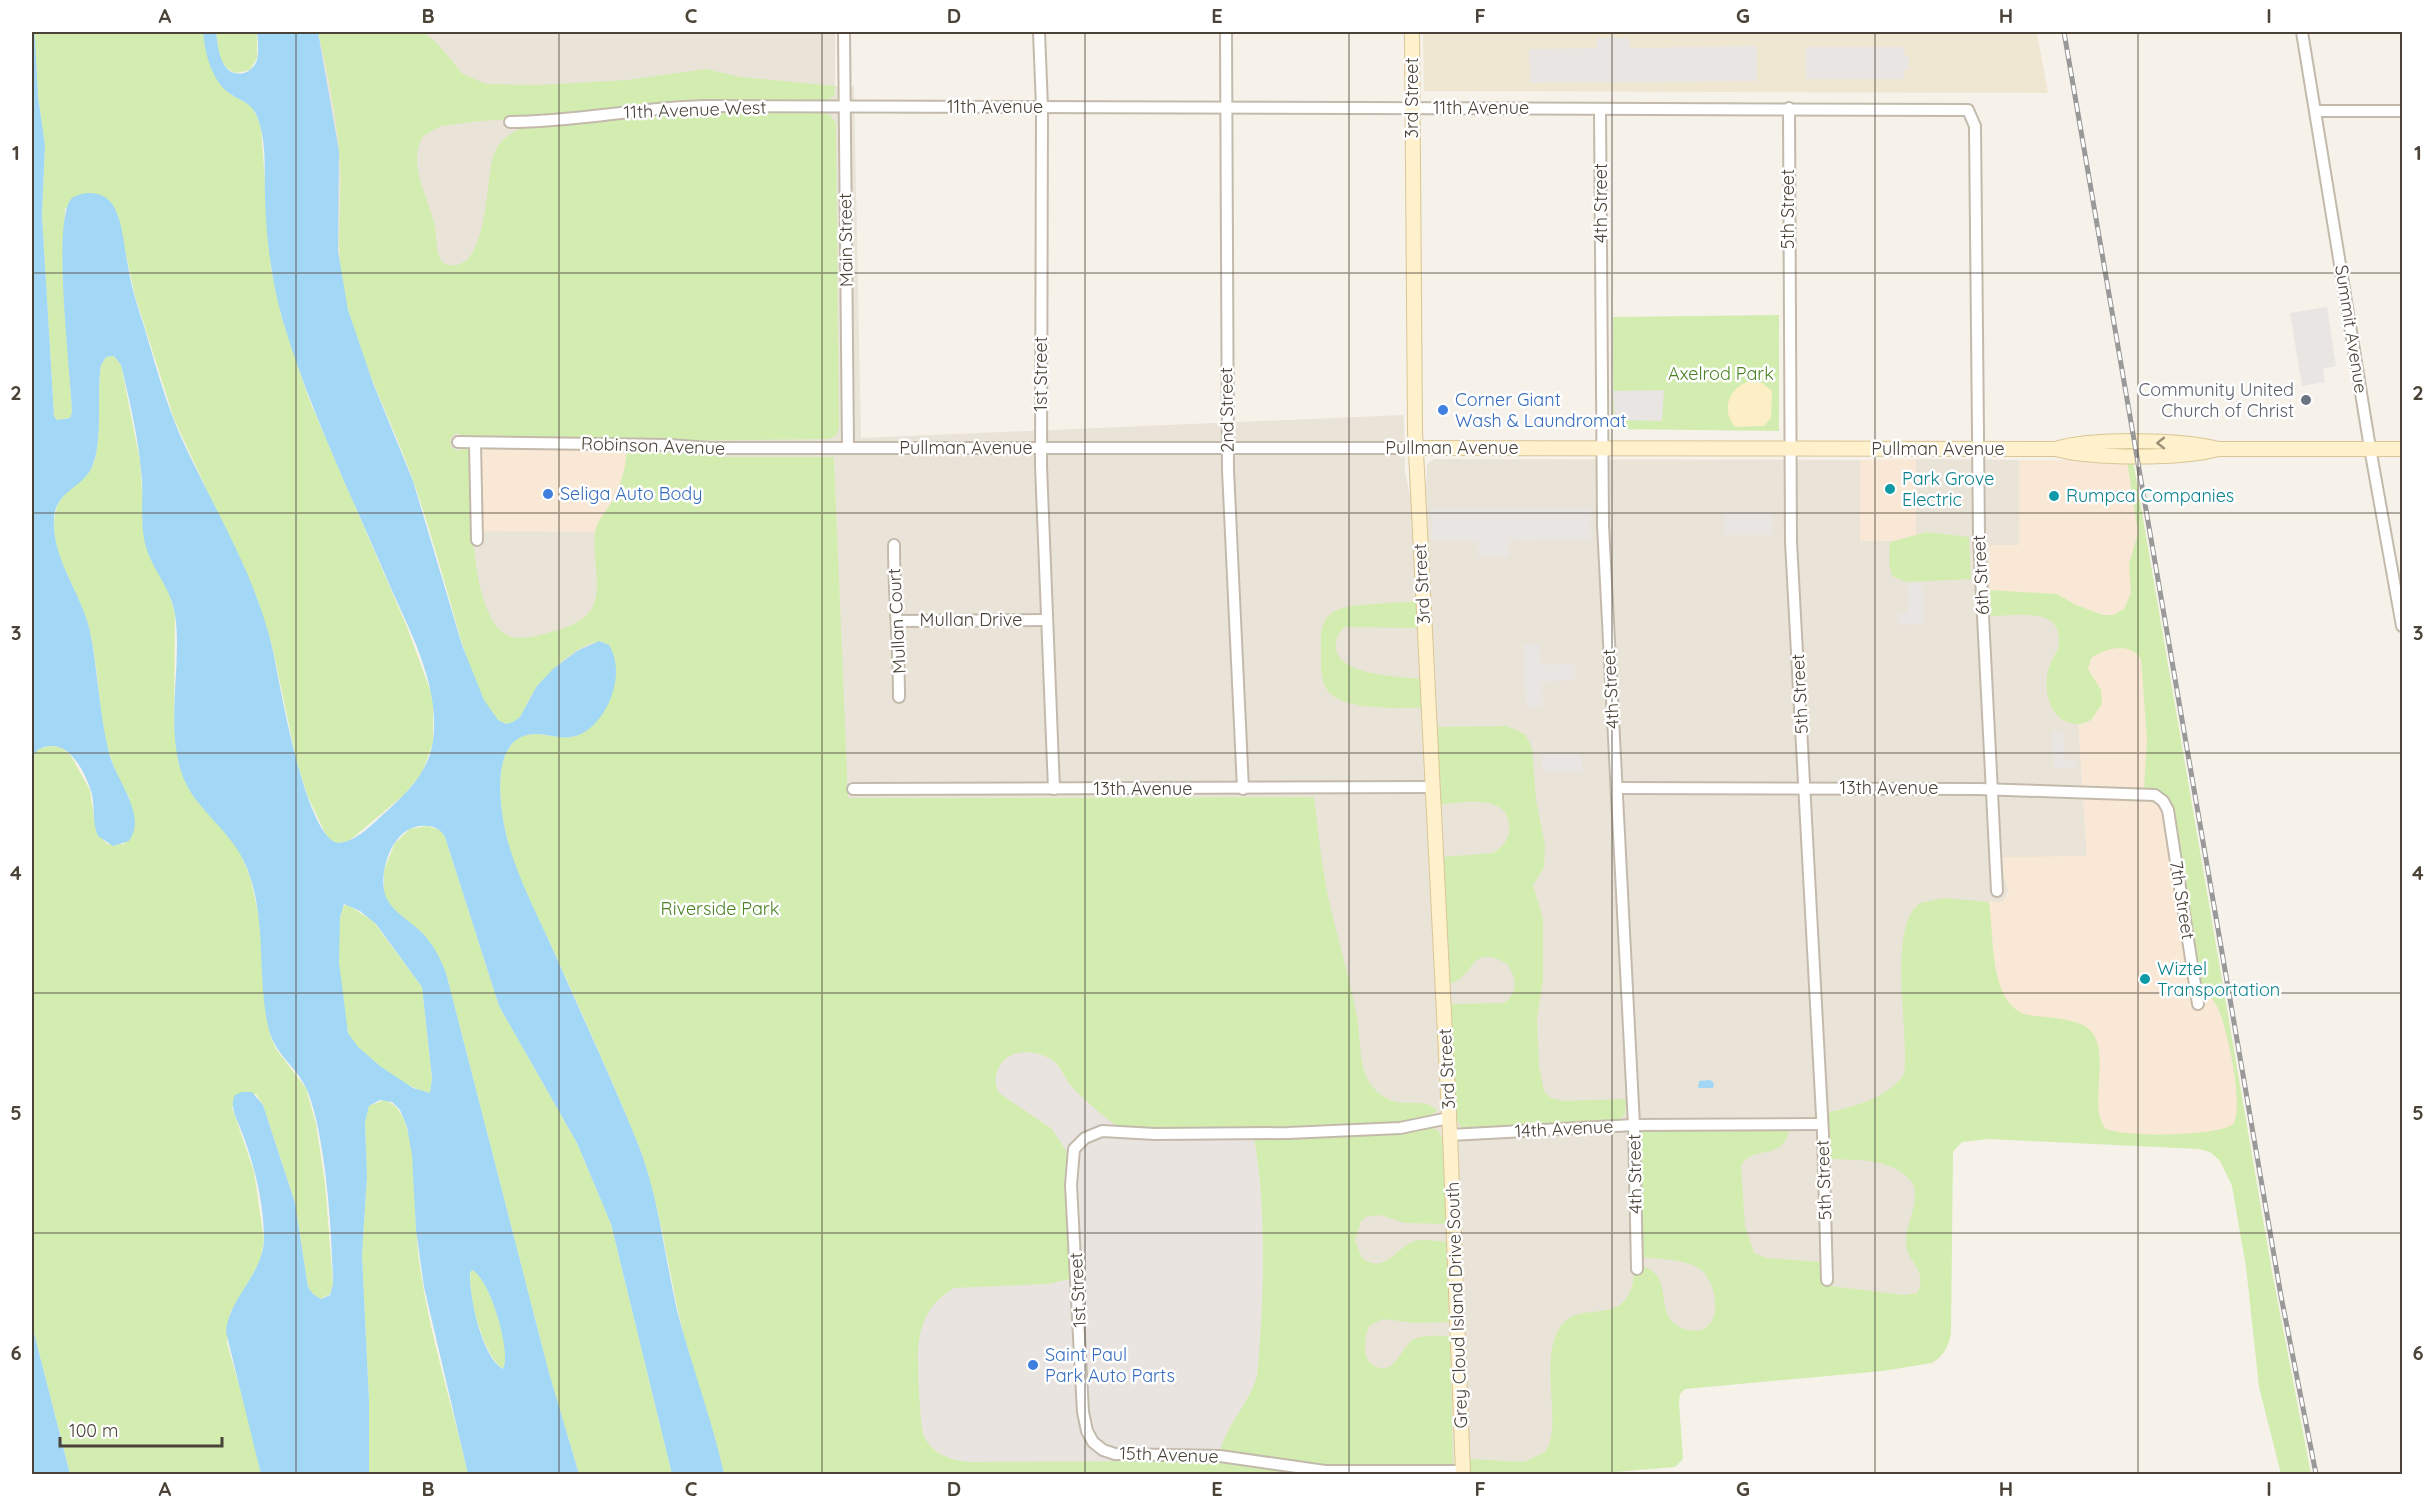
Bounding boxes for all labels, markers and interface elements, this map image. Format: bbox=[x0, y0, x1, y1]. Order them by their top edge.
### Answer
text: A bbox=[159, 3, 172, 28]
text: B bbox=[421, 3, 435, 28]
text: C bbox=[685, 3, 698, 28]
text: D bbox=[947, 3, 961, 28]
text: E bbox=[1211, 3, 1223, 28]
text: F bbox=[1474, 3, 1486, 28]
text: G bbox=[1736, 3, 1750, 28]
text: H bbox=[1999, 3, 2013, 28]
text: I bbox=[2266, 3, 2272, 28]
street label: 3rd Street bbox=[1400, 58, 1423, 138]
street label: 11th Avenue bbox=[947, 95, 1043, 118]
street label: 11th Avenue West bbox=[623, 96, 767, 123]
street label: 11th Avenue bbox=[1433, 96, 1529, 119]
text: 1 bbox=[12, 140, 20, 165]
text: 1 bbox=[2414, 140, 2422, 165]
street label: 4th Street bbox=[1589, 163, 1612, 243]
street label: 5th Street bbox=[1776, 169, 1799, 249]
street label: Main Street bbox=[833, 193, 858, 287]
street label: Summit Avenue bbox=[2330, 263, 2373, 395]
street label: 1st Street bbox=[1029, 336, 1052, 412]
park label: Axelrod Park bbox=[1668, 362, 1774, 385]
street label: 2nd Street bbox=[1214, 367, 1239, 453]
place label: Community United Church of Christ bbox=[2139, 378, 2294, 422]
text: 2 bbox=[10, 380, 22, 405]
text: 2 bbox=[2412, 380, 2424, 405]
place label: Corner Giant Wash & Laundromat bbox=[1455, 388, 1627, 432]
marker: Community United Church of Christ bbox=[2299, 393, 2313, 407]
marker: Corner Giant Wash & Laundromat bbox=[1436, 403, 1450, 417]
street label: Robinson Avenue bbox=[581, 431, 725, 460]
street label: Pullman Avenue bbox=[899, 436, 1033, 459]
street label: Pullman Avenue bbox=[1385, 436, 1519, 459]
street label: Pullman Avenue bbox=[1871, 437, 2005, 460]
one-way arrow bbox=[2156, 437, 2165, 449]
place label: Park Grove Electric bbox=[1902, 467, 1994, 511]
place label: Seliga Auto Body bbox=[560, 482, 702, 505]
marker: Park Grove Electric bbox=[1883, 482, 1897, 496]
place label: Rumpca Companies bbox=[2066, 484, 2234, 507]
marker: Seliga Auto Body bbox=[541, 487, 555, 501]
marker: Rumpca Companies bbox=[2047, 489, 2061, 503]
street label: 6th Street bbox=[1967, 534, 1994, 616]
street label: 3rd Street bbox=[1408, 543, 1435, 625]
street label: Mullan Court bbox=[882, 568, 911, 674]
street label: Mullan Drive bbox=[920, 608, 1022, 631]
text: 3 bbox=[11, 620, 21, 645]
text: 3 bbox=[2413, 620, 2423, 645]
street label: 4th Street bbox=[1597, 649, 1624, 730]
street label: 5th Street bbox=[1786, 653, 1813, 735]
street label: 13th Avenue bbox=[1840, 776, 1938, 799]
street label: 13th Avenue bbox=[1094, 777, 1192, 800]
street label: 7th Street bbox=[2165, 859, 2200, 941]
text: 4 bbox=[10, 860, 22, 885]
text: 4 bbox=[2412, 860, 2424, 885]
park label: Riverside Park bbox=[661, 897, 779, 920]
place label: Wiztel Transportation bbox=[2157, 957, 2280, 1001]
marker: Wiztel Transportation bbox=[2138, 972, 2152, 986]
street label: 3rd Street bbox=[1433, 1028, 1460, 1110]
text: 5 bbox=[10, 1100, 22, 1125]
text: 5 bbox=[2412, 1100, 2424, 1125]
street label: 14th Avenue bbox=[1514, 1114, 1614, 1143]
street label: 4th Street bbox=[1622, 1134, 1647, 1214]
street label: 5th Street bbox=[1811, 1140, 1836, 1221]
street label: Grey Cloud Island Drive South bbox=[1441, 1181, 1472, 1429]
street label: 1st Street bbox=[1064, 1252, 1091, 1328]
text: 6 bbox=[10, 1340, 22, 1365]
text: 6 bbox=[2412, 1340, 2424, 1365]
place label: Saint Paul Park Auto Parts bbox=[1045, 1343, 1175, 1387]
marker: Saint Paul Park Auto Parts bbox=[1026, 1358, 1040, 1372]
scale bar bbox=[60, 1410, 222, 1448]
text: 100 m bbox=[69, 1419, 118, 1442]
street label: 15th Avenue bbox=[1119, 1441, 1219, 1468]
text: A bbox=[159, 1476, 172, 1501]
text: B bbox=[421, 1476, 435, 1501]
text: C bbox=[685, 1476, 698, 1501]
text: D bbox=[947, 1476, 961, 1501]
text: E bbox=[1211, 1476, 1223, 1501]
text: F bbox=[1474, 1476, 1486, 1501]
text: G bbox=[1736, 1476, 1750, 1501]
text: H bbox=[1999, 1476, 2013, 1501]
text: I bbox=[2266, 1476, 2272, 1501]

